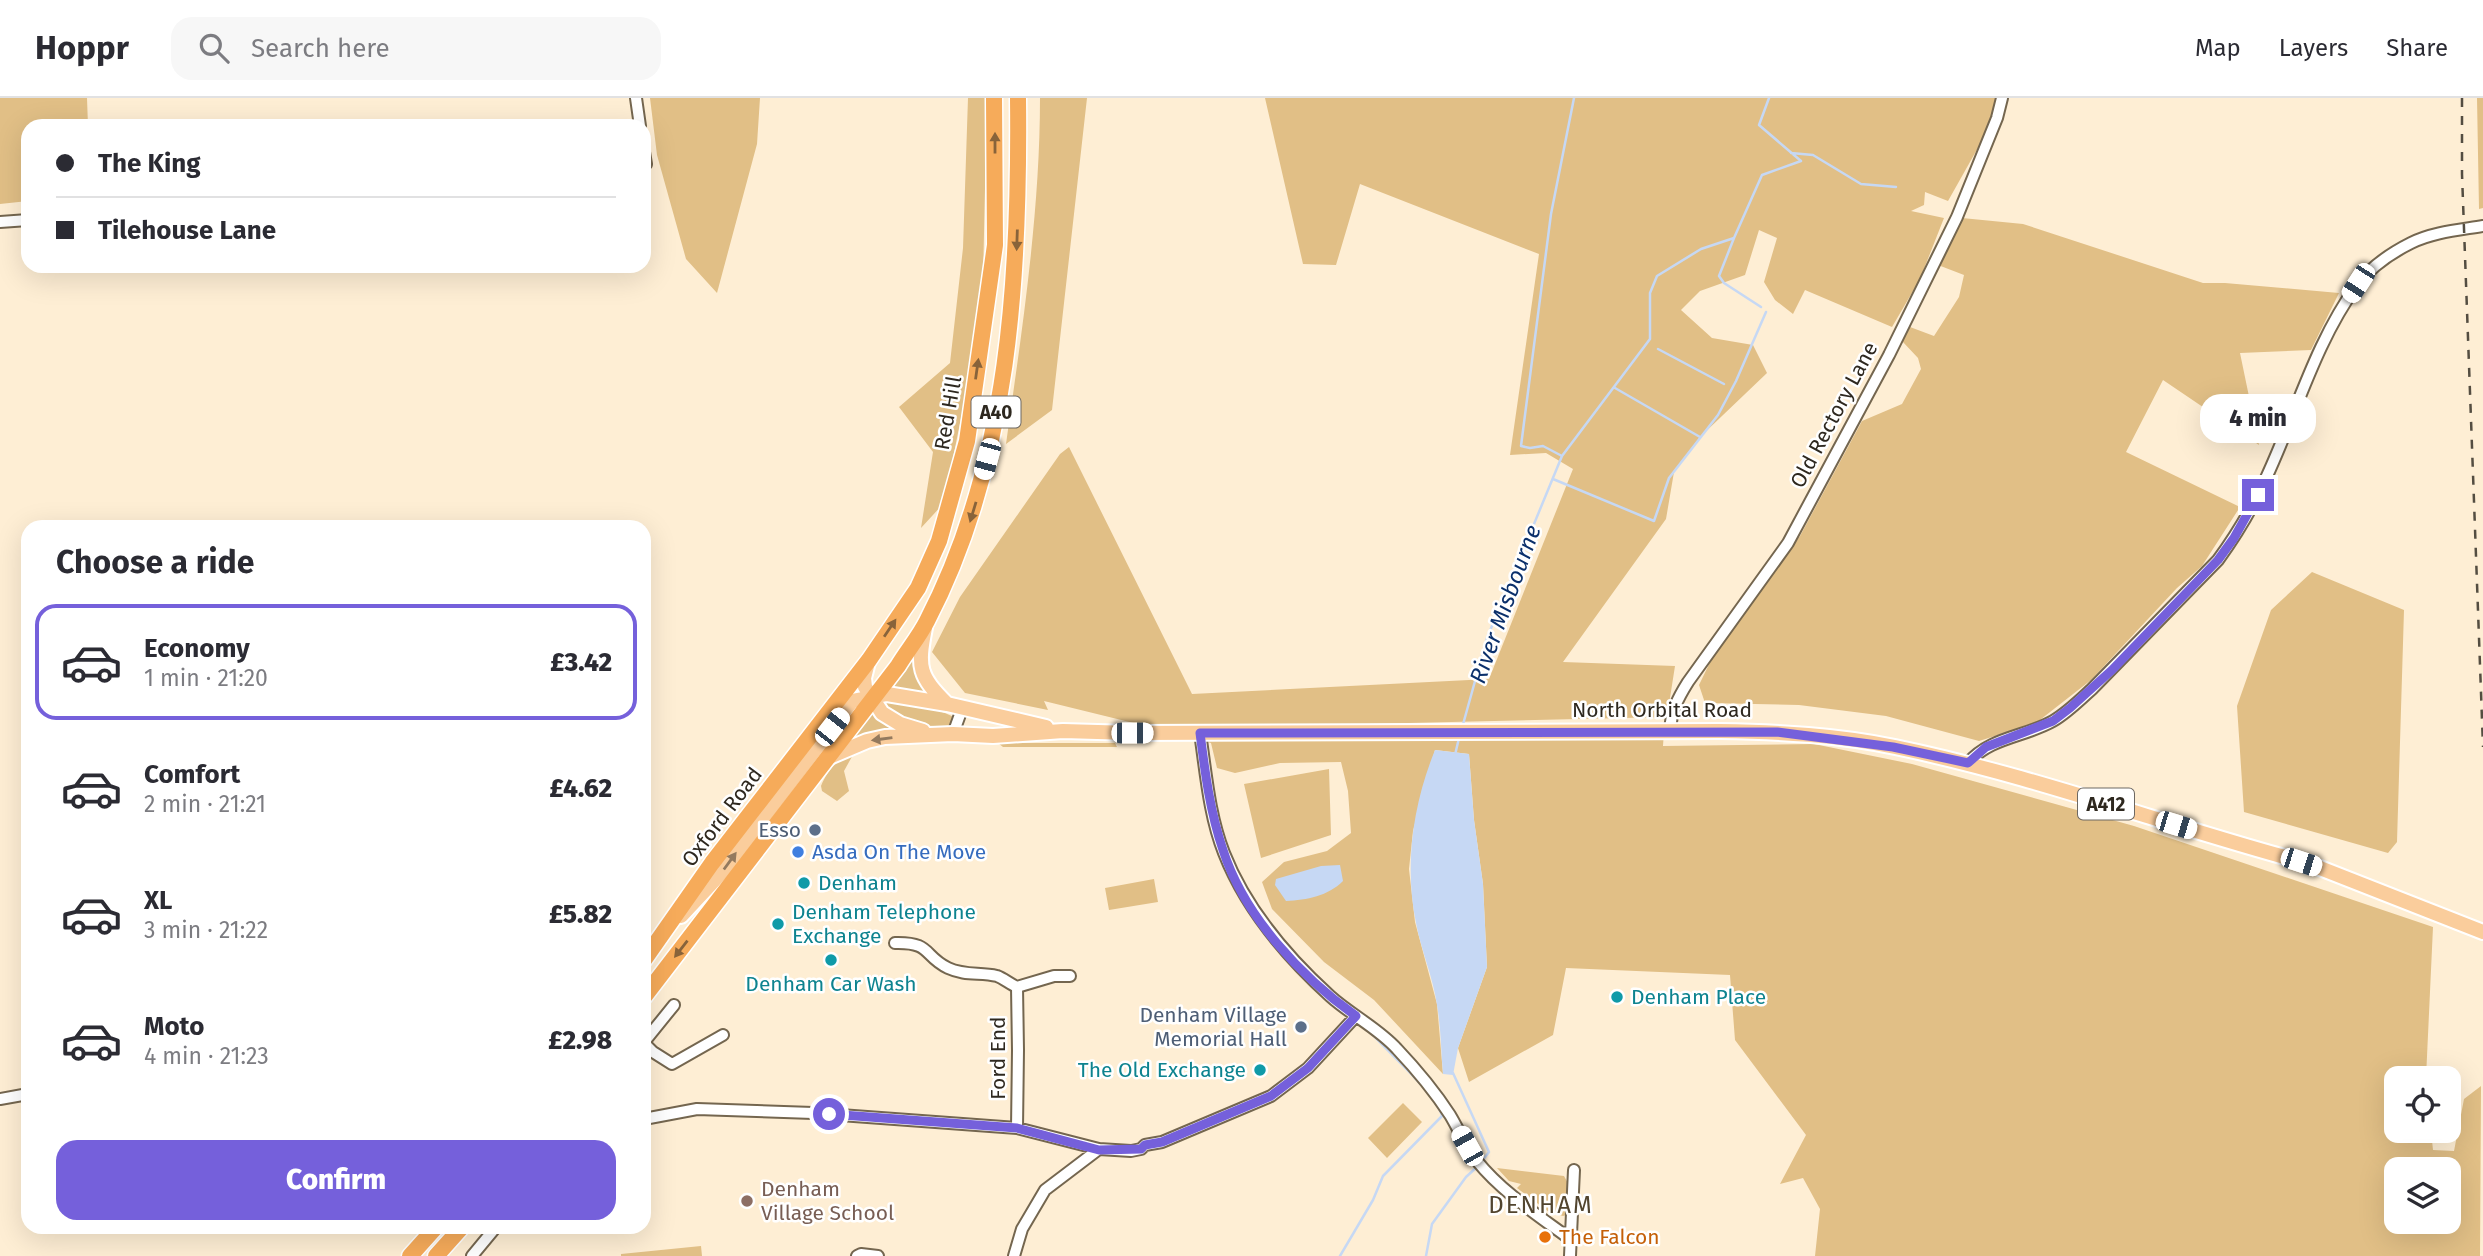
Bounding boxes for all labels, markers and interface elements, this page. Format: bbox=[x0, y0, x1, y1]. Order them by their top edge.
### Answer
search box bbox=[171, 17, 661, 80]
text: Hoppr bbox=[35, 28, 129, 68]
icon: search bbox=[195, 29, 233, 67]
text: Search here bbox=[251, 33, 390, 64]
text: Map bbox=[2195, 34, 2241, 62]
text: Layers bbox=[2279, 34, 2348, 62]
text: Share bbox=[2386, 34, 2448, 62]
one-way arrow bbox=[989, 132, 1001, 154]
text: The King bbox=[98, 148, 201, 179]
text: Tilehouse Lane bbox=[98, 215, 276, 246]
one-way arrow bbox=[1011, 229, 1022, 251]
car bbox=[2338, 260, 2379, 306]
street label: Old Rectory Lane bbox=[1785, 338, 1883, 492]
one-way arrow bbox=[972, 358, 983, 380]
street label: Red Hill bbox=[929, 374, 967, 452]
callout: 4 min bbox=[2200, 394, 2316, 442]
road number: A40 bbox=[972, 396, 1020, 428]
text: 4 min bbox=[2229, 404, 2287, 432]
car bbox=[972, 436, 1003, 482]
route end bbox=[2242, 479, 2274, 511]
one-way arrow bbox=[967, 502, 977, 523]
water label: River Misbourne bbox=[1463, 521, 1547, 687]
text: Choose a ride bbox=[56, 543, 254, 581]
one-way arrow bbox=[884, 618, 897, 638]
icon: car bbox=[60, 631, 123, 694]
text: Economy bbox=[144, 633, 250, 664]
text: £3.42 bbox=[550, 647, 612, 678]
text: 1 min · 21:20 bbox=[144, 664, 268, 692]
street label: North Orbital Road bbox=[1572, 697, 1752, 723]
car bbox=[811, 704, 854, 750]
car bbox=[1112, 723, 1154, 744]
one-way arrow bbox=[871, 733, 893, 744]
icon: car bbox=[60, 757, 123, 820]
text: Comfort bbox=[144, 759, 240, 790]
street label: Oxford Road bbox=[676, 762, 768, 872]
text: £4.62 bbox=[550, 773, 612, 804]
road number: A412 bbox=[2078, 789, 2134, 820]
text: 2 min · 21:21 bbox=[144, 790, 266, 818]
car bbox=[2153, 809, 2200, 841]
place label: Esso bbox=[758, 817, 801, 843]
marker: Esso bbox=[807, 822, 823, 838]
place label: Asda On The Move bbox=[812, 839, 986, 865]
marker: Asda On The Move bbox=[790, 844, 806, 860]
car bbox=[2278, 846, 2325, 878]
one-way arrow bbox=[723, 852, 737, 870]
place label: Denham bbox=[818, 870, 897, 896]
marker: Denham bbox=[796, 875, 812, 891]
icon: car bbox=[60, 883, 123, 946]
text: XL bbox=[144, 885, 172, 916]
text: £5.82 bbox=[549, 899, 612, 930]
place label: Denham Telephone Exchange bbox=[792, 899, 976, 949]
text: 3 min · 21:22 bbox=[144, 916, 268, 944]
marker: Denham Telephone Exchange bbox=[770, 916, 786, 932]
one-way arrow bbox=[675, 940, 689, 958]
marker: Denham Car Wash bbox=[823, 952, 839, 968]
place label: Denham Car Wash bbox=[745, 971, 917, 997]
place label: Denham Place bbox=[1631, 984, 1766, 1010]
marker: Denham Place bbox=[1609, 989, 1625, 1005]
place label: Denham Village Memorial Hall bbox=[1139, 1002, 1287, 1052]
icon: car bbox=[60, 1009, 123, 1072]
text: Moto bbox=[144, 1011, 204, 1042]
street label: Ford End bbox=[985, 1016, 1011, 1100]
marker: Denham Village Memorial Hall bbox=[1293, 1019, 1309, 1035]
text: £2.98 bbox=[548, 1025, 612, 1056]
text: 4 min · 21:23 bbox=[144, 1042, 269, 1070]
place label: The Old Exchange bbox=[1078, 1057, 1246, 1083]
marker: The Old Exchange bbox=[1252, 1062, 1268, 1078]
map controls bbox=[2384, 1066, 2461, 1234]
button: locate bbox=[2384, 1066, 2461, 1143]
route start bbox=[813, 1098, 845, 1130]
car bbox=[1448, 1123, 1487, 1169]
button: Confirm bbox=[56, 1140, 616, 1220]
button: layers bbox=[2384, 1157, 2461, 1234]
place label: Denham Village School bbox=[761, 1176, 894, 1226]
district label: DENHAM bbox=[1488, 1191, 1594, 1219]
marker: Denham Village School bbox=[739, 1193, 755, 1209]
place label: The Falcon bbox=[1559, 1224, 1660, 1250]
marker: The Falcon bbox=[1537, 1229, 1553, 1245]

